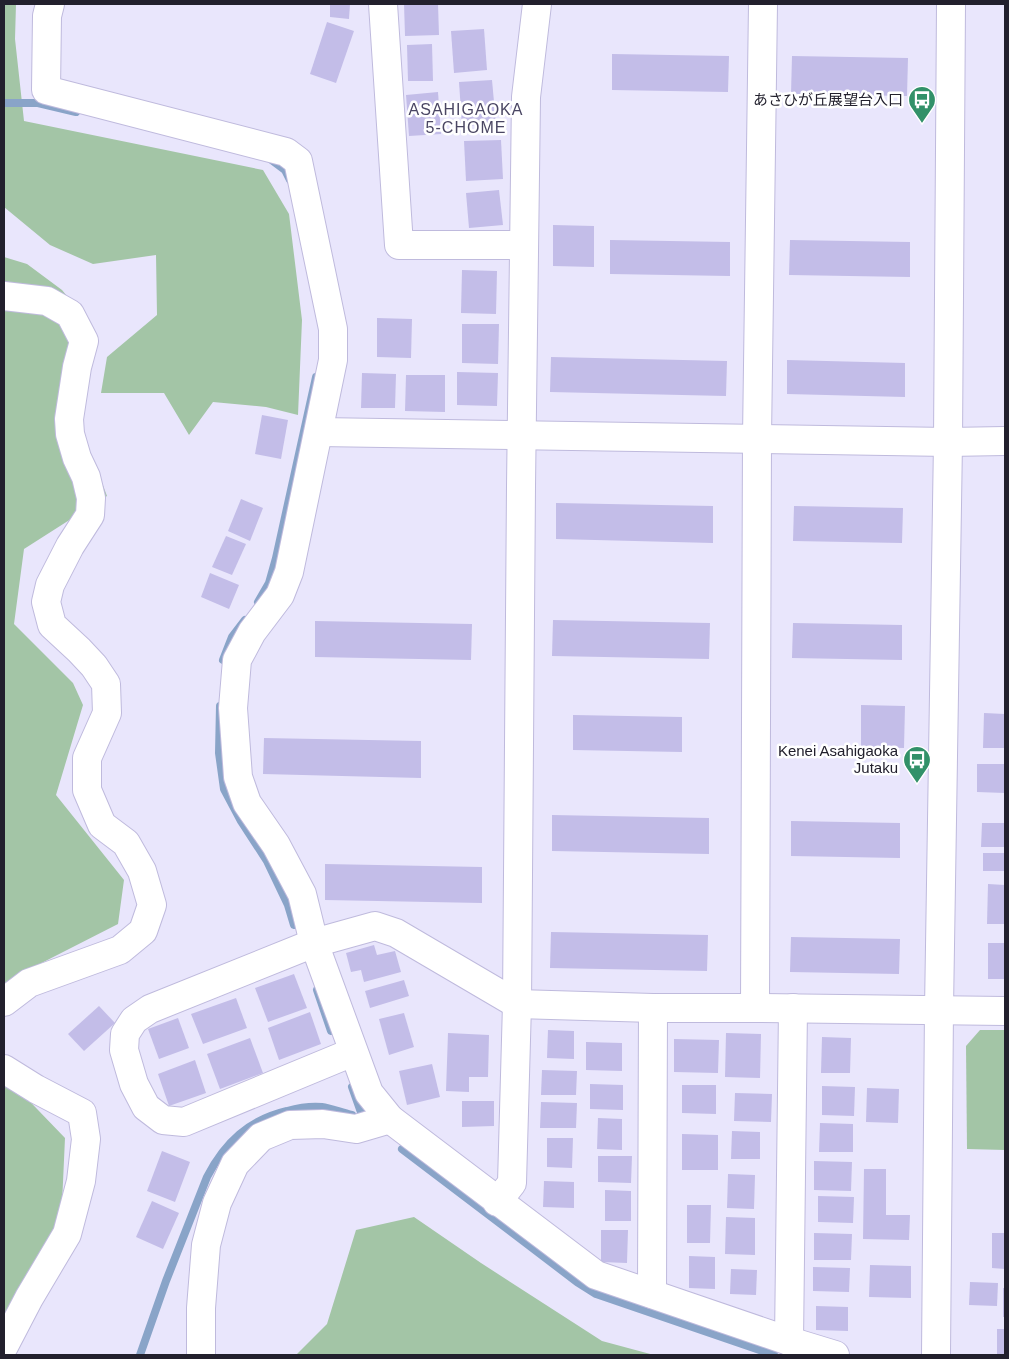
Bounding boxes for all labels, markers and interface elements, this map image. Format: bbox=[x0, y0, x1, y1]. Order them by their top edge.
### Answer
bus stop icon: あさひが丘展望台入口 bbox=[907, 85, 937, 124]
place label: あさひが丘展望台入口 bbox=[753, 91, 903, 108]
district label: ASAHIGAOKA 5-CHOME bbox=[409, 101, 523, 136]
place label: Kenei Asahigaoka Jutaku bbox=[778, 742, 899, 776]
bus stop icon: Kenei Asahigaoka Jutaku bbox=[902, 745, 932, 784]

